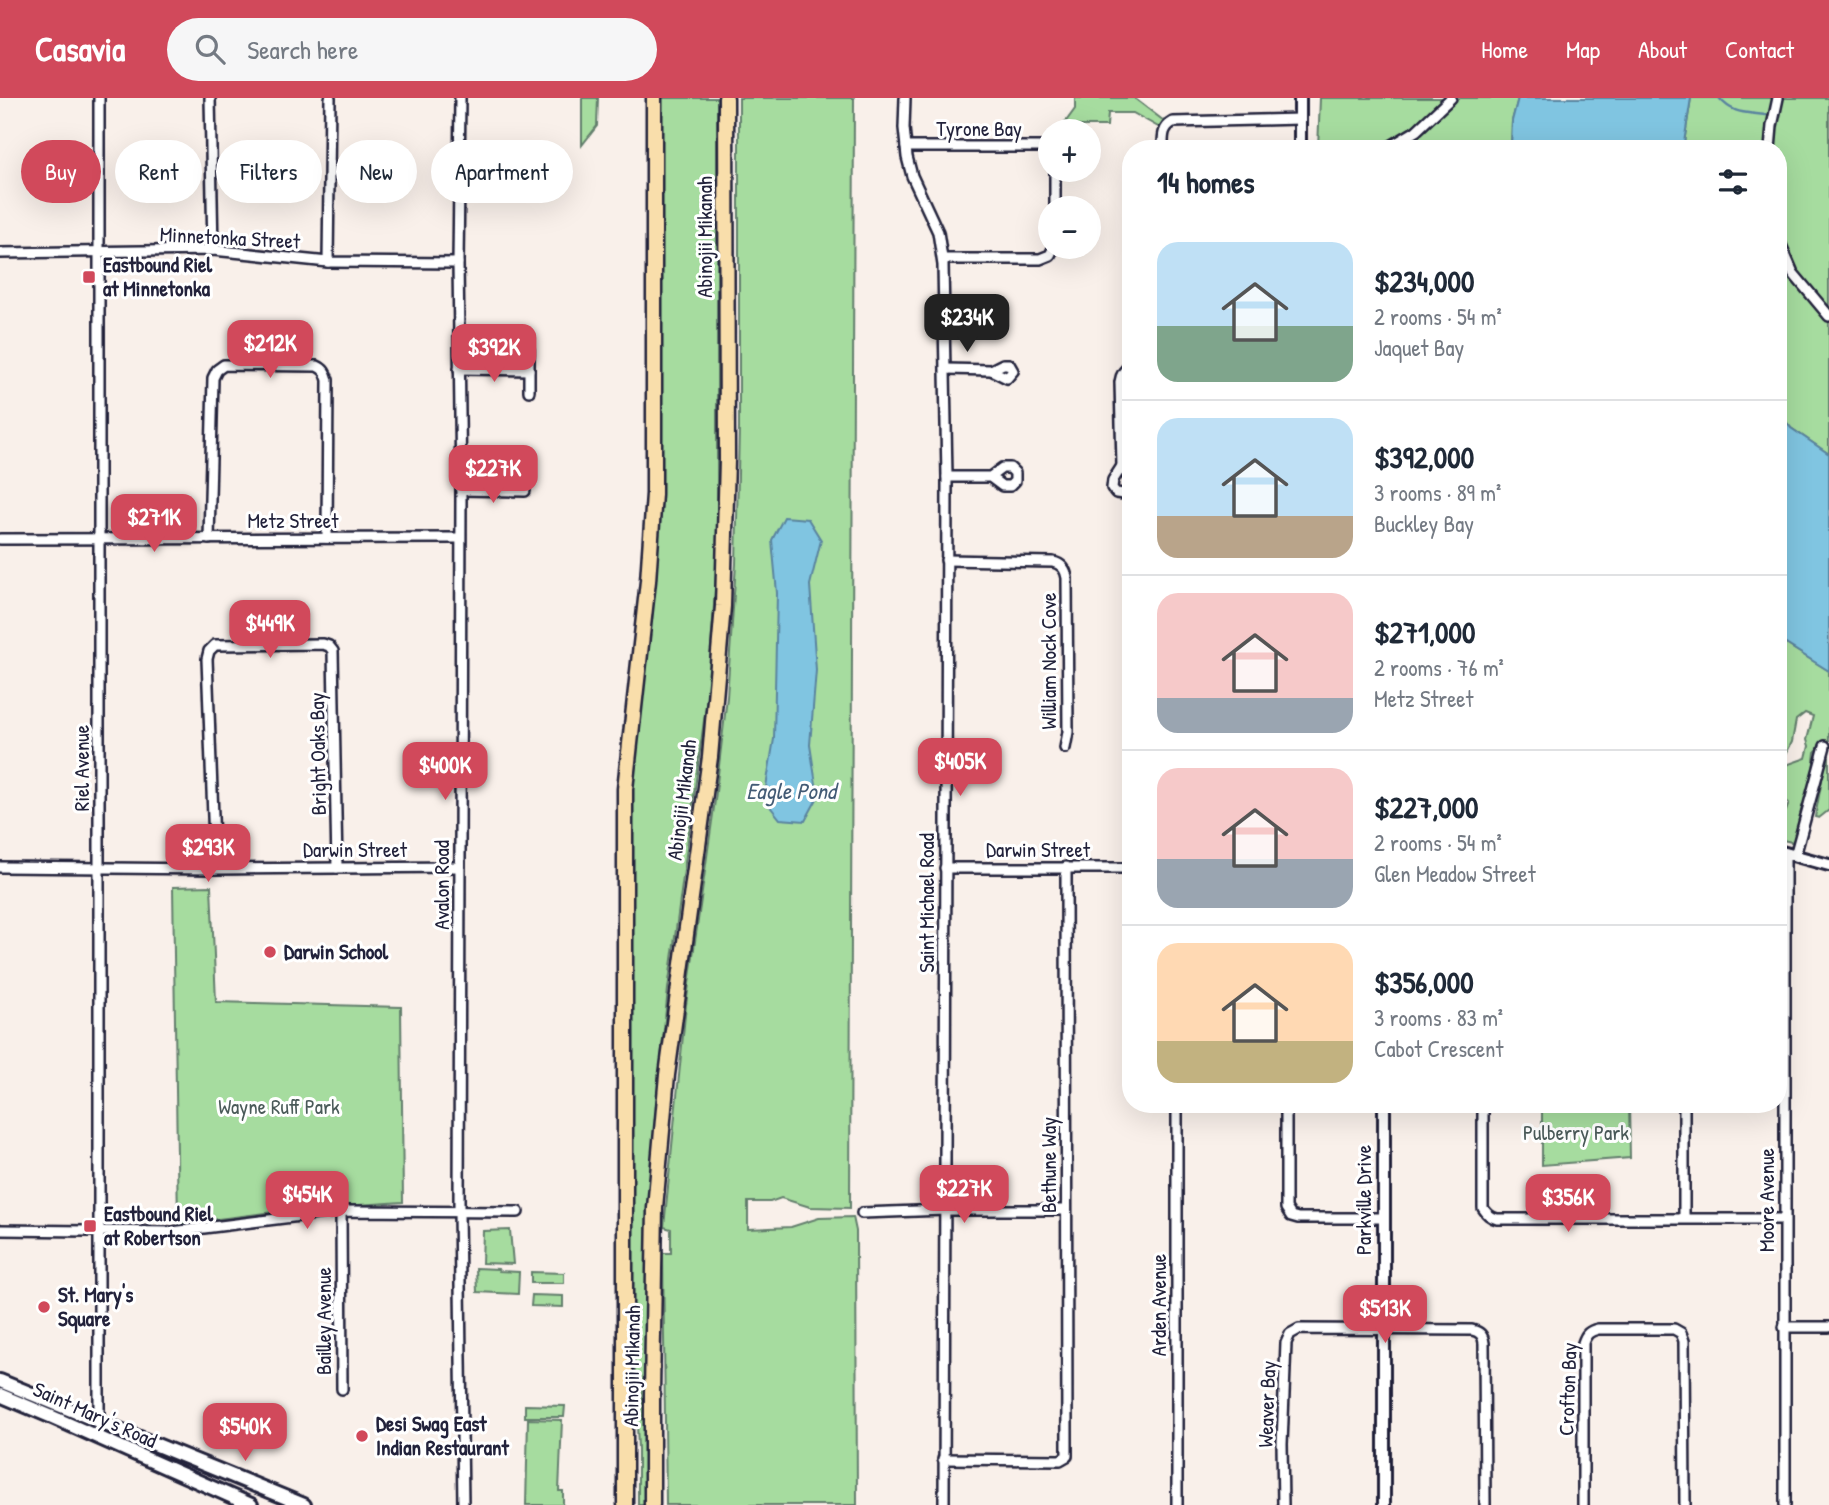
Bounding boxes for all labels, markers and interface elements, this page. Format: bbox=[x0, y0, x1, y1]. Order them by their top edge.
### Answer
search box bbox=[167, 18, 657, 81]
text: Casavia bbox=[35, 27, 125, 71]
icon: search bbox=[191, 30, 229, 68]
text: Search here bbox=[247, 32, 358, 67]
text: Home bbox=[1481, 33, 1528, 65]
text: Map bbox=[1566, 33, 1600, 65]
text: About bbox=[1638, 33, 1687, 65]
text: Contact bbox=[1725, 33, 1794, 65]
street label: Tyrone Bay bbox=[936, 114, 1022, 143]
map controls bbox=[1038, 119, 1101, 259]
button: + bbox=[1038, 119, 1101, 182]
chip: Buy bbox=[21, 140, 101, 203]
chip: Rent bbox=[115, 140, 202, 203]
chip: Filters bbox=[216, 140, 322, 203]
chip: New bbox=[336, 140, 417, 203]
chip: Apartment bbox=[431, 140, 573, 203]
text: 14 homes bbox=[1157, 162, 1255, 202]
icon: filters bbox=[1714, 163, 1752, 201]
street label: Abinojii Mikanah bbox=[690, 176, 719, 298]
button: − bbox=[1038, 196, 1101, 259]
street label: Minnetonka Street bbox=[159, 219, 302, 256]
place label: Eastbound Riel at Minnetonka bbox=[103, 250, 212, 303]
text: $234,000 bbox=[1374, 261, 1474, 301]
marker: Eastbound Riel at Minnetonka bbox=[81, 269, 97, 285]
icon: home bbox=[1213, 270, 1297, 354]
pin: $234K bbox=[918, 294, 1016, 354]
text: $234K bbox=[940, 301, 994, 332]
text: 2 rooms · 54 m² bbox=[1374, 301, 1502, 332]
pin: $212K bbox=[221, 320, 319, 380]
pin: $392K bbox=[445, 324, 543, 384]
text: $212K bbox=[243, 327, 297, 358]
text: $392K bbox=[467, 331, 521, 362]
text: Jaquet Bay bbox=[1374, 332, 1464, 363]
text: $392,000 bbox=[1374, 437, 1474, 477]
pin: $227K bbox=[444, 446, 542, 505]
icon: home bbox=[1213, 446, 1297, 530]
text: $227K bbox=[465, 452, 521, 483]
text: 3 rooms · 89 m² bbox=[1374, 477, 1501, 508]
pin: $271K bbox=[105, 494, 203, 554]
text: $271K bbox=[127, 501, 181, 532]
street label: Metz Street bbox=[248, 506, 339, 535]
text: Buckley Bay bbox=[1374, 508, 1474, 539]
street label: William Nock Cove bbox=[1034, 593, 1063, 729]
pin: $449K bbox=[221, 601, 319, 660]
text: $449K bbox=[245, 607, 295, 638]
text: $271,000 bbox=[1374, 612, 1475, 652]
icon: home bbox=[1213, 621, 1297, 705]
text: 2 rooms · 76 m² bbox=[1374, 652, 1504, 683]
text: Metz Street bbox=[1374, 683, 1473, 714]
street label: Bright Oaks Bay bbox=[302, 692, 333, 816]
street label: Riel Avenue bbox=[67, 725, 96, 811]
street label: Abinojii Mikanah bbox=[660, 738, 703, 862]
pin: $405K bbox=[911, 738, 1009, 798]
pin: $400K bbox=[396, 742, 494, 802]
text: $405K bbox=[934, 745, 986, 776]
text: $400K bbox=[419, 749, 471, 780]
water label: Eagle Pond bbox=[746, 775, 840, 807]
text: $227,000 bbox=[1374, 787, 1479, 827]
icon: home bbox=[1213, 796, 1297, 880]
pin: $293K bbox=[159, 824, 257, 884]
text: 2 rooms · 54 m² bbox=[1374, 827, 1502, 858]
text: $293K bbox=[181, 831, 235, 862]
street label: Saint Michael Road bbox=[912, 833, 941, 973]
street label: Darwin Street bbox=[303, 835, 408, 864]
street label: Darwin Street bbox=[986, 835, 1091, 864]
street label: Avalon Road bbox=[427, 840, 456, 930]
text: Glen Meadow Street bbox=[1374, 858, 1536, 889]
place label: Darwin School bbox=[284, 937, 389, 966]
marker: Darwin School bbox=[262, 944, 278, 960]
text: $356,000 bbox=[1374, 962, 1474, 1002]
icon: home bbox=[1213, 971, 1297, 1055]
text: 3 rooms · 83 m² bbox=[1374, 1002, 1503, 1033]
text: Cabot Crescent bbox=[1374, 1033, 1503, 1064]
park label: Wayne Ruff Park bbox=[218, 1092, 340, 1121]
street label: Bethune Way bbox=[1034, 1117, 1063, 1213]
park label: Pulberry Park bbox=[1523, 1118, 1629, 1147]
street label: Parkville Drive bbox=[1349, 1145, 1378, 1255]
street label: Moore Avenue bbox=[1752, 1148, 1781, 1252]
pin: $227K bbox=[915, 1166, 1013, 1225]
pin: $454K bbox=[258, 1172, 356, 1231]
text: $227K bbox=[936, 1172, 992, 1203]
pin: $356K bbox=[1519, 1174, 1617, 1234]
text: $454K bbox=[282, 1178, 332, 1209]
text: $356K bbox=[1542, 1181, 1594, 1212]
place label: Eastbound Riel at Robertson bbox=[104, 1199, 213, 1252]
marker: Eastbound Riel at Robertson bbox=[82, 1218, 98, 1234]
street label: Arden Avenue bbox=[1144, 1254, 1173, 1356]
street label: Bailley Avenue bbox=[309, 1267, 338, 1375]
place label: St. Mary's Square bbox=[58, 1280, 133, 1334]
pin: $513K bbox=[1336, 1286, 1434, 1345]
text: $513K bbox=[1359, 1292, 1411, 1323]
marker: St. Mary's Square bbox=[36, 1299, 52, 1315]
street label: Abinojii Mikanah bbox=[616, 1305, 647, 1427]
street label: Crofton Bay bbox=[1551, 1342, 1584, 1436]
street label: Weaver Bay bbox=[1250, 1360, 1283, 1448]
street label: Saint Mary's Road bbox=[29, 1374, 162, 1455]
pin: $540K bbox=[196, 1404, 294, 1463]
place label: Desi Swag East Indian Restaurant bbox=[376, 1409, 510, 1462]
text: $540K bbox=[219, 1410, 271, 1441]
marker: Desi Swag East Indian Restaurant bbox=[354, 1428, 370, 1444]

